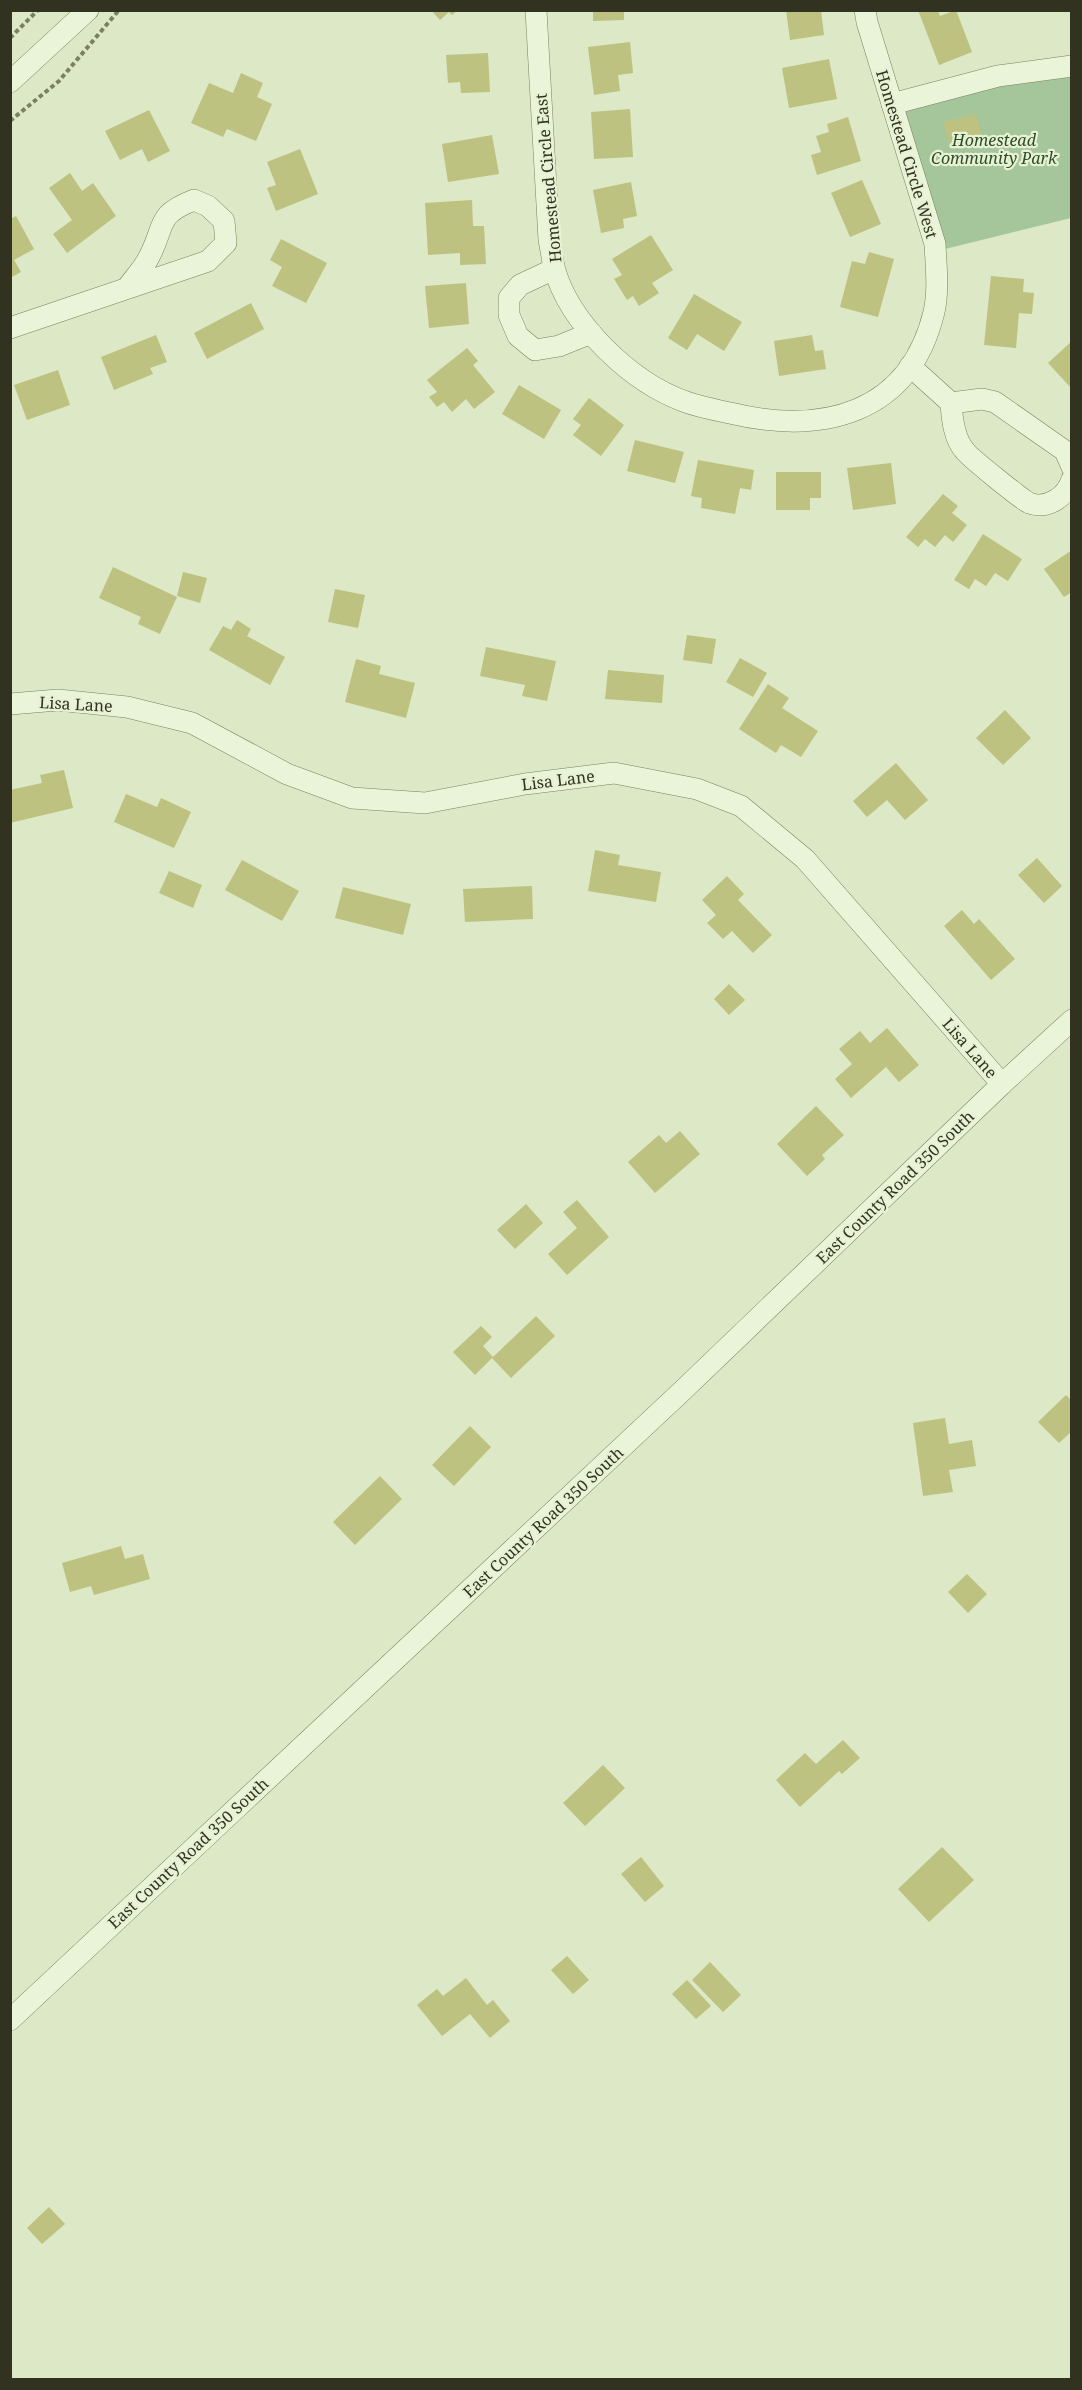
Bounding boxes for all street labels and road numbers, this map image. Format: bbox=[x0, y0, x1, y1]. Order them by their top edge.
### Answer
street label: Homestead Circle West bbox=[871, 67, 943, 241]
street label: Homestead Circle East bbox=[530, 92, 566, 264]
street label: Lisa Lane bbox=[39, 691, 113, 717]
street label: Lisa Lane bbox=[520, 765, 596, 795]
street label: Lisa Lane bbox=[938, 1013, 1002, 1083]
street label: East County Road 350 South bbox=[811, 1105, 979, 1269]
street label: East County Road 350 South bbox=[458, 1442, 628, 1602]
street label: East County Road 350 South bbox=[103, 1773, 273, 1933]

